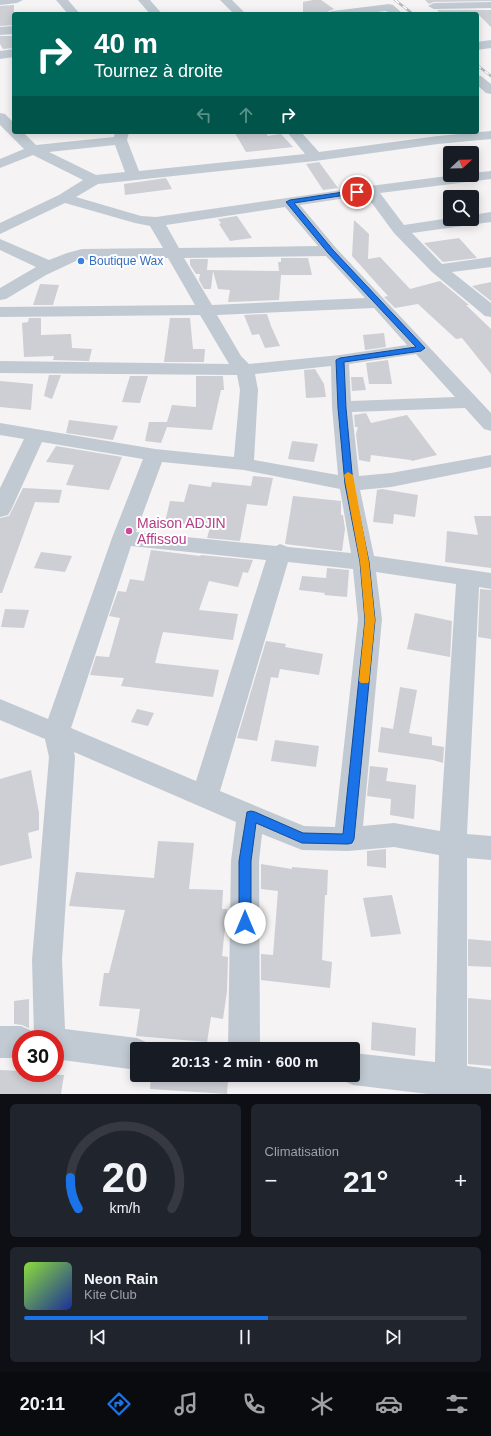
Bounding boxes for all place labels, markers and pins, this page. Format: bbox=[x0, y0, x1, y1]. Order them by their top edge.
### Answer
pin bbox=[340, 175, 374, 209]
place label: Boutique Wax bbox=[89, 254, 163, 268]
marker: Boutique Wax bbox=[76, 256, 86, 266]
place label: Maison ADJIN Affissou bbox=[137, 515, 226, 547]
marker: Maison ADJIN Affissou bbox=[124, 526, 134, 536]

